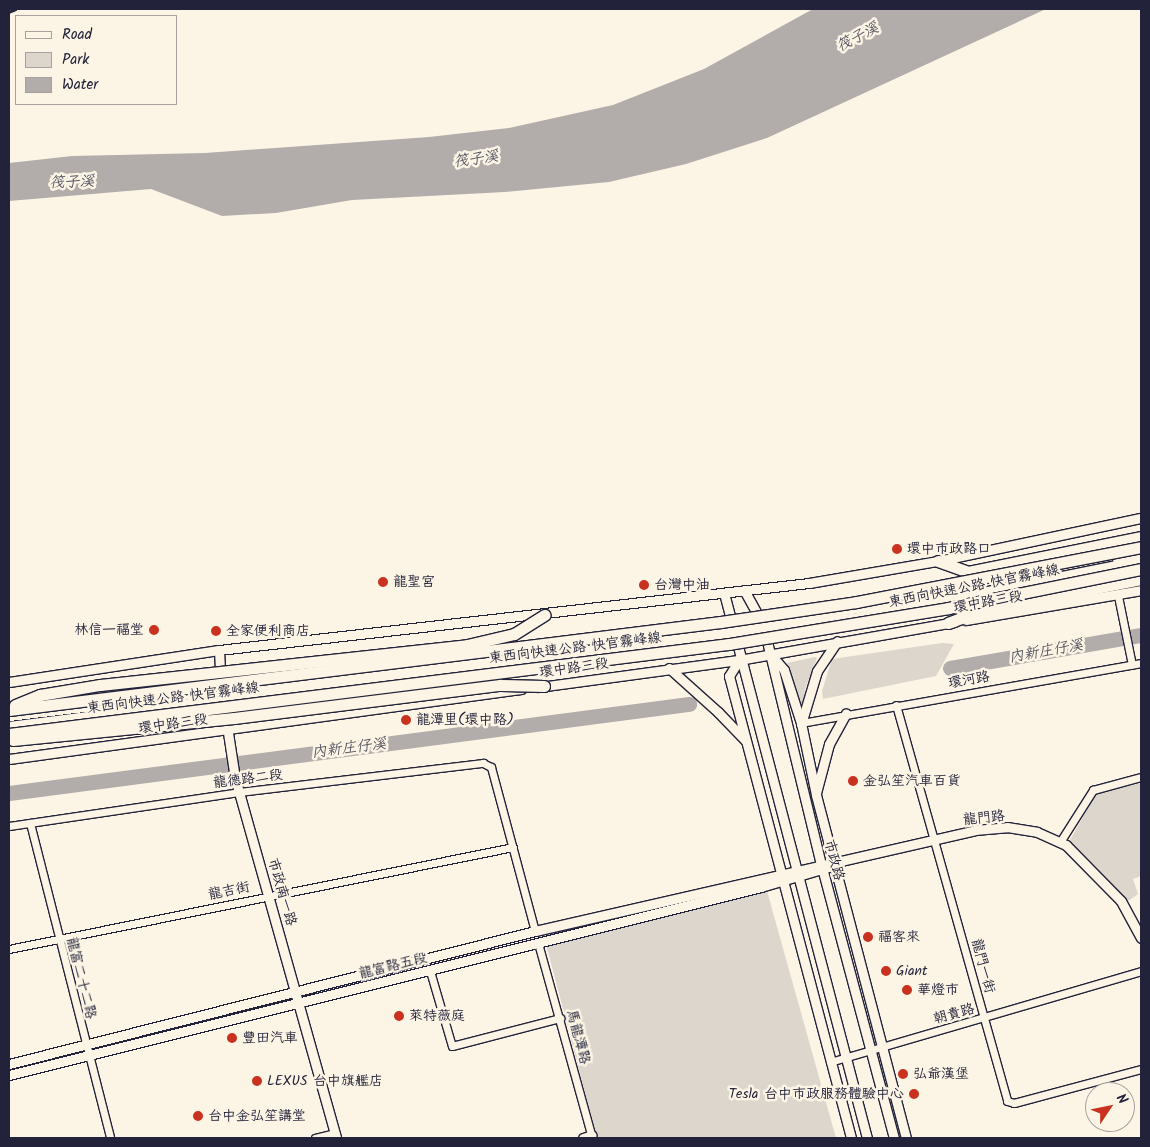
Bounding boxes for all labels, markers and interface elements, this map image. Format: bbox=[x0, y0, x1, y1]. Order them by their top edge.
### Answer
legend bbox=[15, 15, 178, 105]
water label: 筏子溪 bbox=[834, 19, 882, 57]
text: Road bbox=[62, 23, 92, 47]
text: Park bbox=[62, 48, 89, 72]
text: Water bbox=[62, 73, 98, 97]
water label: 筏子溪 bbox=[452, 148, 500, 172]
water label: 筏子溪 bbox=[49, 173, 95, 193]
place label: 環中市政路口 bbox=[907, 541, 991, 557]
marker: 環中市政路口 bbox=[891, 543, 903, 555]
street label: 東西向快速公路 快官霧峰線 bbox=[887, 561, 1061, 611]
place label: 龍聖宮 bbox=[393, 574, 435, 590]
marker: 龍聖宮 bbox=[377, 576, 389, 588]
place label: 台灣中油 bbox=[654, 577, 710, 593]
marker: 台灣中油 bbox=[638, 579, 650, 591]
street label: 環中路三段 bbox=[952, 588, 1024, 616]
place label: 林信一福堂 bbox=[74, 622, 144, 638]
place label: 全家便利商店 bbox=[226, 623, 310, 639]
marker: 林信一福堂 bbox=[148, 624, 160, 636]
marker: 全家便利商店 bbox=[210, 625, 222, 637]
street label: 東西向快速公路 快官霧峰線 bbox=[488, 629, 662, 667]
water label: 內新庄仔溪 bbox=[1008, 637, 1084, 667]
street label: 環中路三段 bbox=[538, 655, 610, 681]
street label: 環河路 bbox=[947, 668, 991, 692]
street label: 東西向快速公路 快官霧峰線 bbox=[86, 679, 260, 717]
street label: 環中路三段 bbox=[137, 711, 209, 737]
place label: 龍潭里(環中路) bbox=[416, 712, 514, 728]
marker: 龍潭里(環中路) bbox=[400, 714, 412, 726]
water label: 內新庄仔溪 bbox=[311, 735, 387, 763]
street label: 龍德路二段 bbox=[212, 766, 284, 792]
place label: 金弘笙汽車百貨 bbox=[863, 773, 961, 789]
marker: 金弘笙汽車百貨 bbox=[847, 775, 859, 787]
street label: 龍門路 bbox=[962, 807, 1006, 829]
street label: 市政路 bbox=[820, 838, 848, 882]
street label: 市政南一路 bbox=[264, 856, 300, 928]
street label: 龍吉街 bbox=[207, 878, 251, 904]
place label: 福客來 bbox=[878, 929, 920, 945]
marker: 福客來 bbox=[862, 931, 874, 943]
street label: 龍富二十二路 bbox=[63, 935, 99, 1021]
street label: 龍門一街 bbox=[968, 937, 998, 995]
street label: 龍富路五段 bbox=[357, 949, 429, 983]
place label: Giant bbox=[896, 963, 927, 979]
marker: Giant bbox=[880, 965, 892, 977]
place label: 華燈市 bbox=[917, 982, 959, 998]
marker: 華燈市 bbox=[901, 984, 913, 996]
street label: 朝貴路 bbox=[932, 1000, 976, 1028]
place label: 萊特薇庭 bbox=[409, 1008, 465, 1024]
street label: 馬龍潭路 bbox=[563, 1008, 593, 1066]
marker: 萊特薇庭 bbox=[393, 1010, 405, 1022]
place label: 豐田汽車 bbox=[242, 1030, 298, 1046]
marker: 豐田汽車 bbox=[226, 1032, 238, 1044]
place label: 弘爺漢堡 bbox=[913, 1066, 969, 1082]
marker: 弘爺漢堡 bbox=[897, 1068, 909, 1080]
place label: LEXUS 台中旗艦店 bbox=[267, 1073, 383, 1089]
marker: LEXUS 台中旗艦店 bbox=[251, 1075, 263, 1087]
north arrow bbox=[1085, 1082, 1135, 1132]
place label: Tesla 台中市政服務體驗中心 bbox=[729, 1086, 904, 1102]
marker: Tesla 台中市政服務體驗中心 bbox=[908, 1088, 920, 1100]
text: N bbox=[1110, 1089, 1133, 1109]
place label: 台中金弘笙講堂 bbox=[208, 1108, 306, 1124]
marker: 台中金弘笙講堂 bbox=[192, 1110, 204, 1122]

